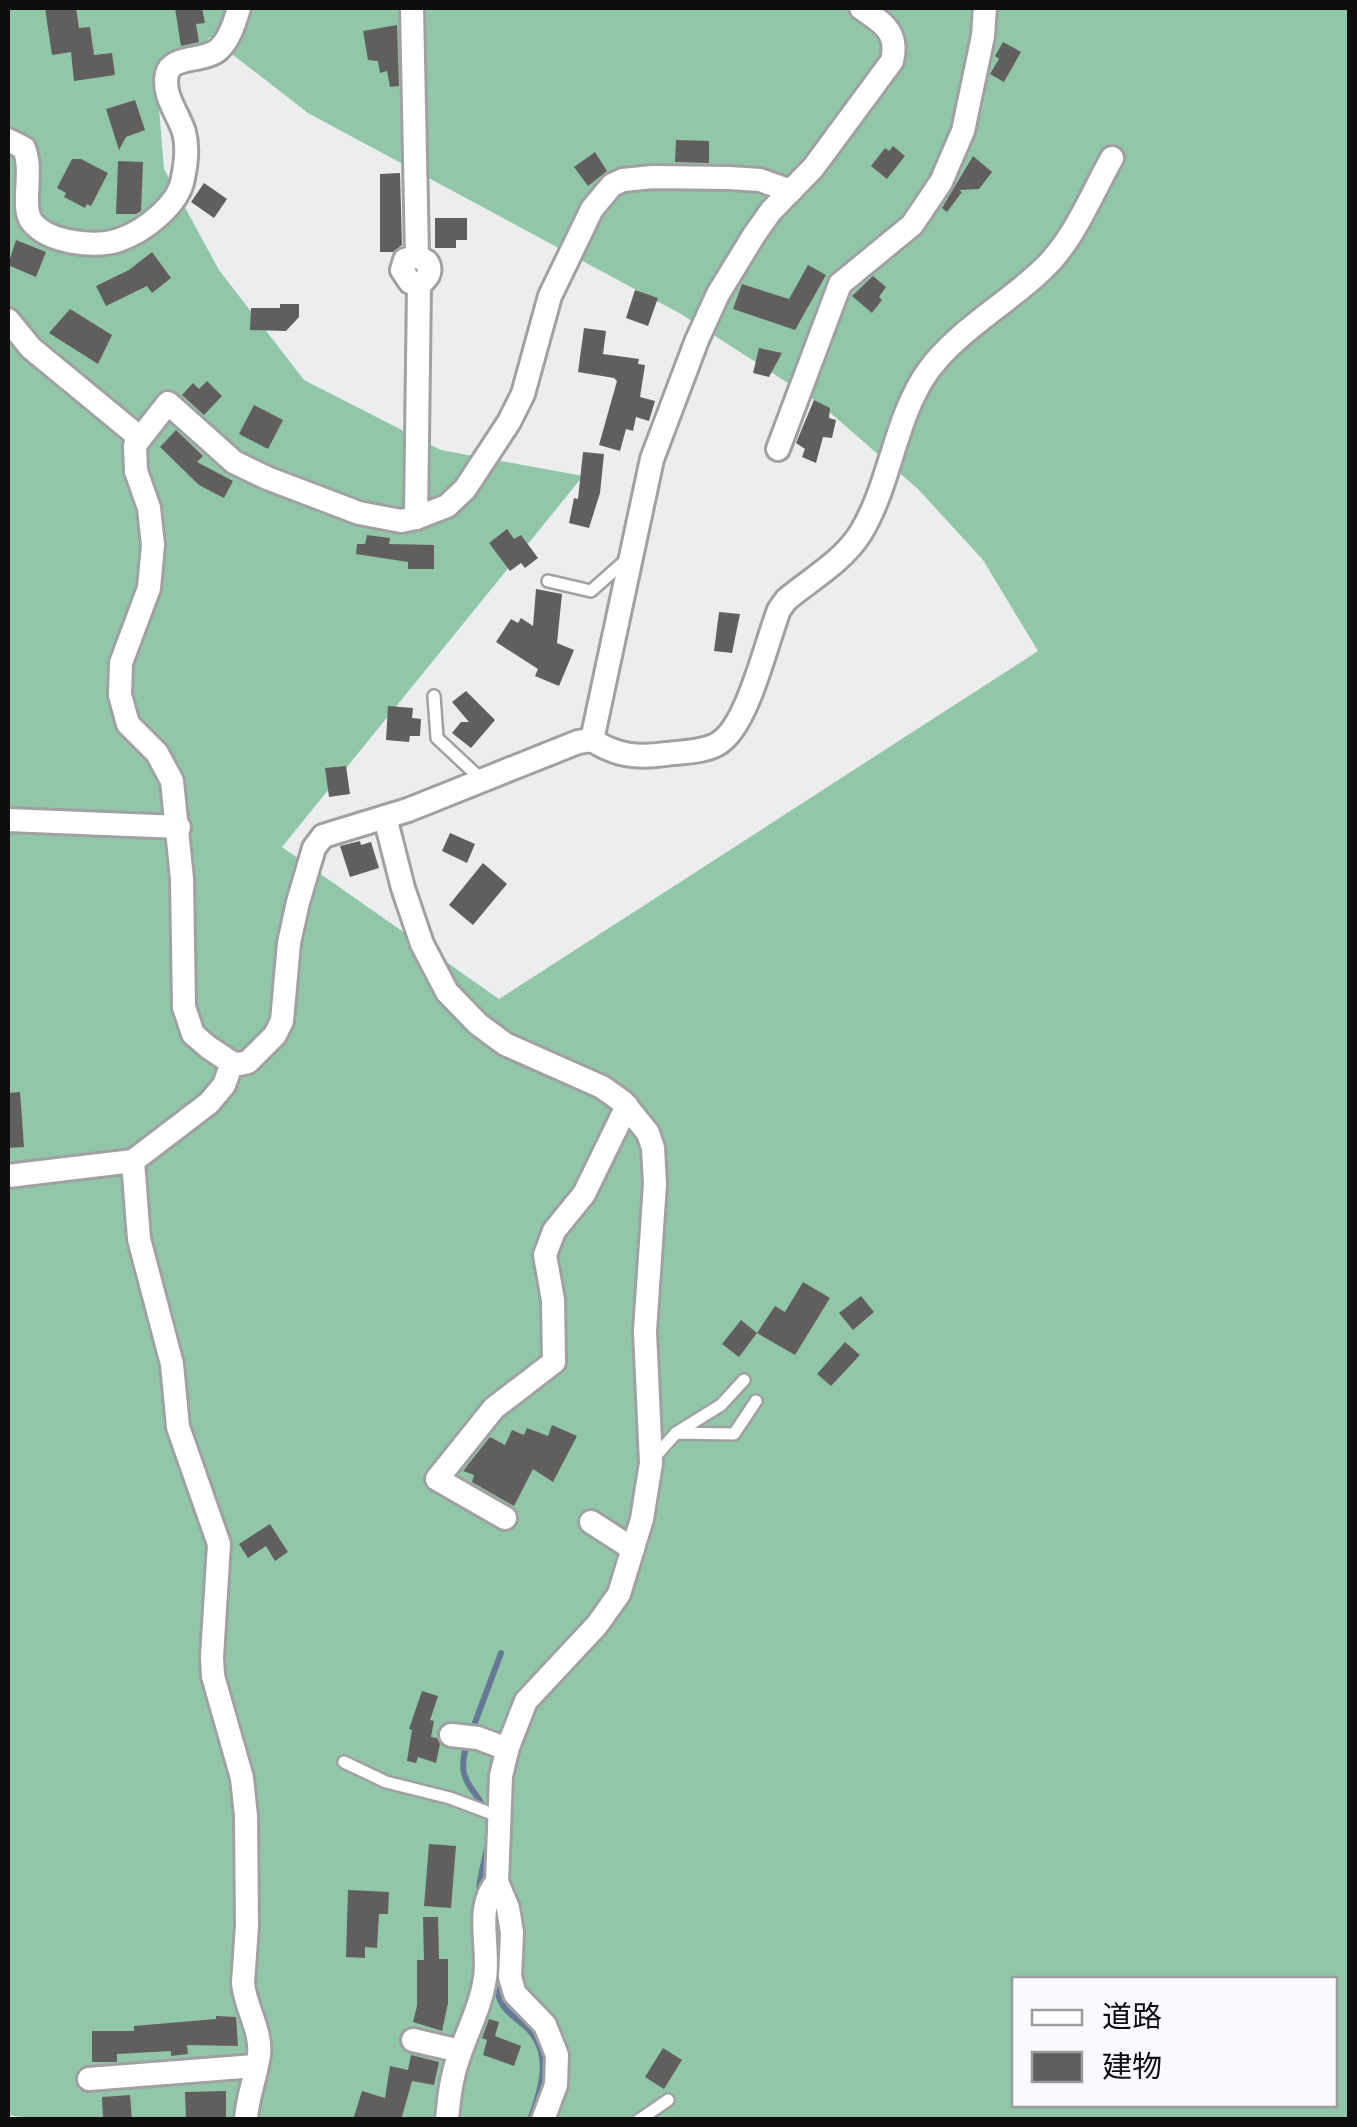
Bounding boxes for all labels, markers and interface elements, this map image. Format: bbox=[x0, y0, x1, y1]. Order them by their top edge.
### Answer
legend bbox=[1012, 1977, 1337, 2107]
text: 道路 bbox=[1102, 1999, 1162, 2036]
text: 建物 bbox=[1102, 2049, 1162, 2086]

